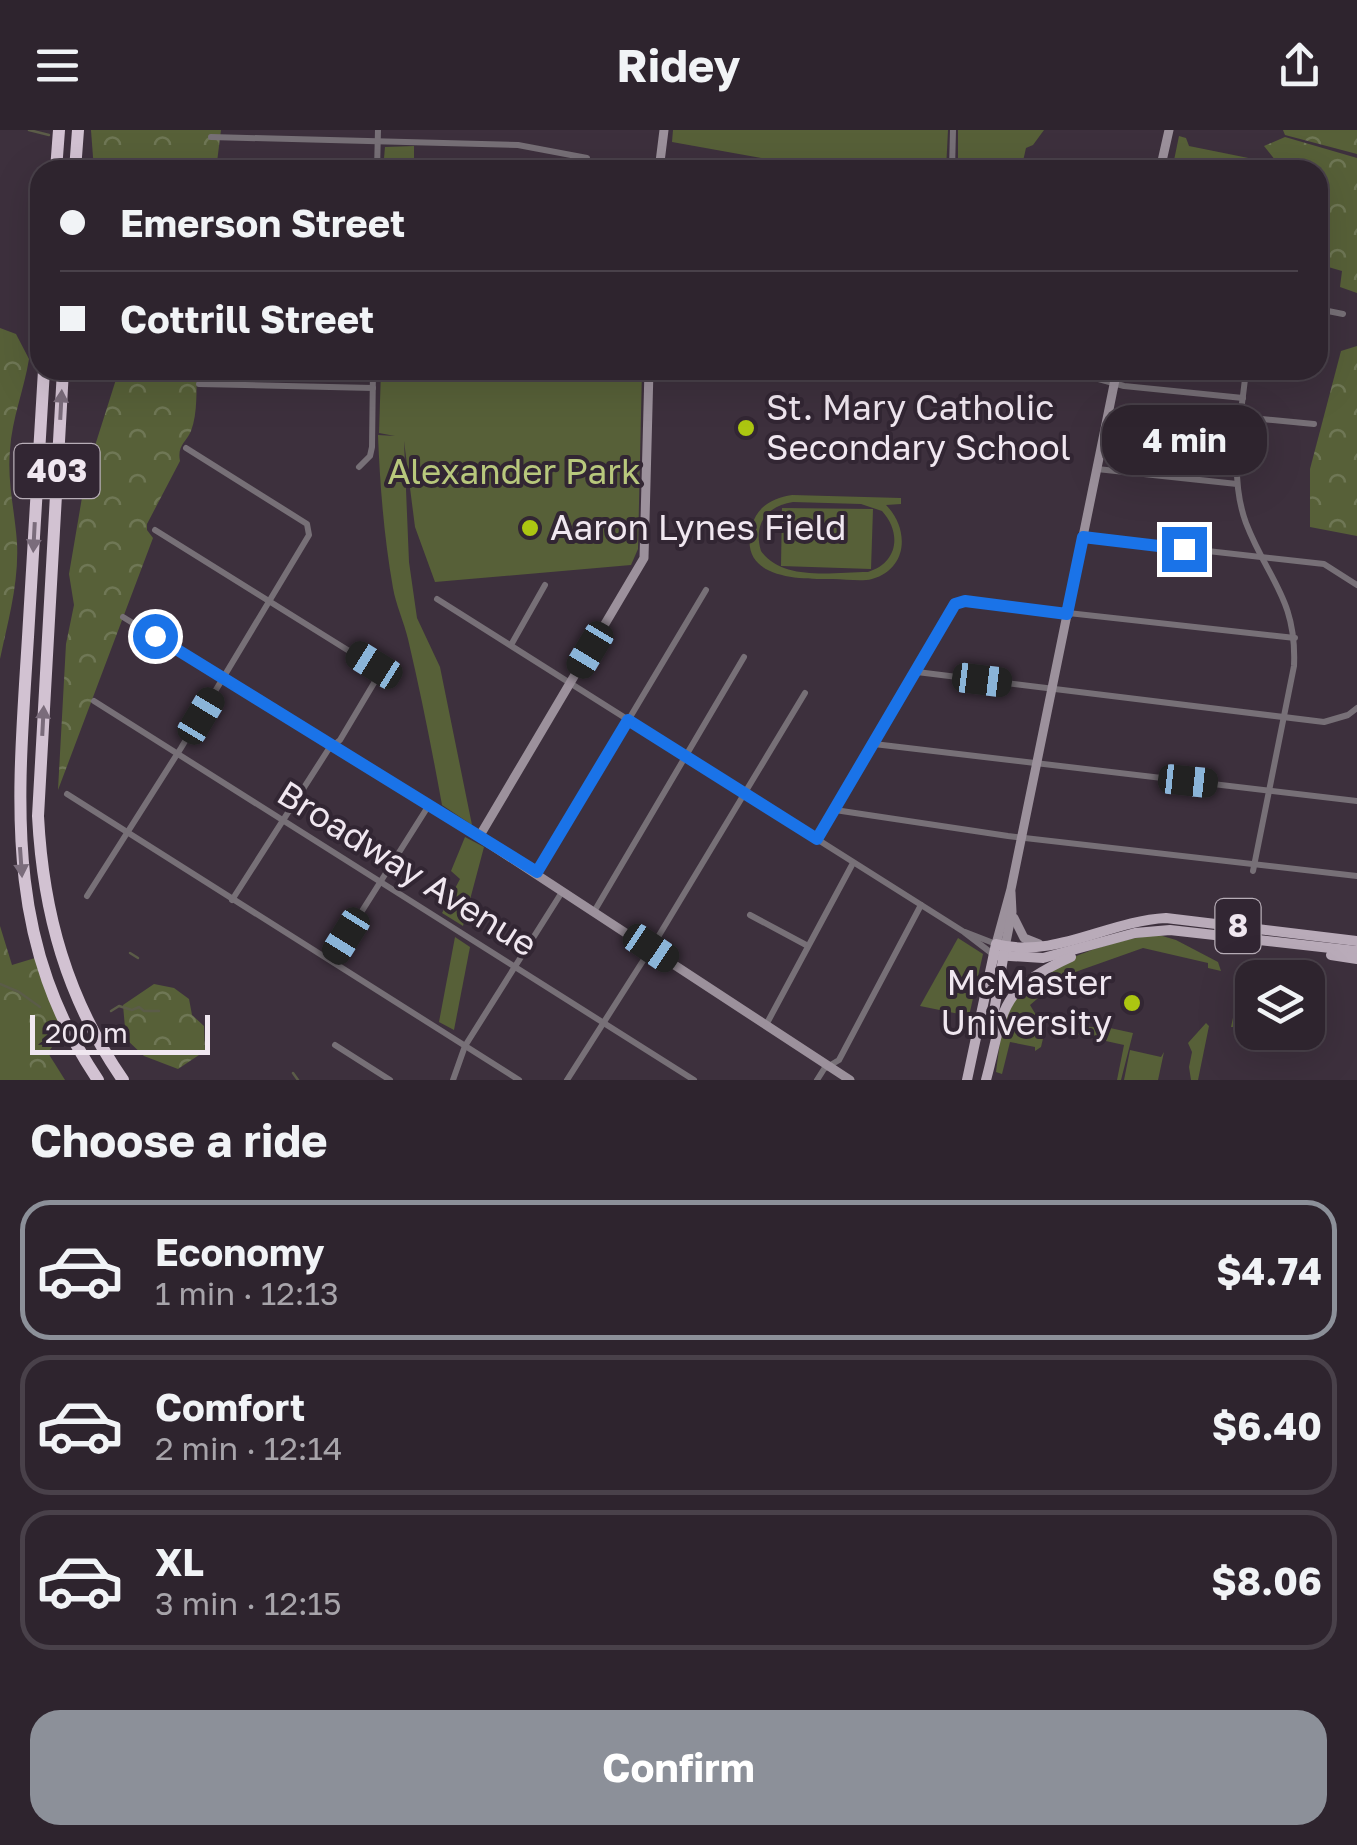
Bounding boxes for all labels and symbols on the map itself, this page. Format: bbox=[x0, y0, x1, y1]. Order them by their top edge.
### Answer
place label: St. Mary Catholic Secondary School bbox=[766, 386, 1071, 468]
one-way arrow bbox=[53, 389, 69, 421]
callout: 4 min bbox=[1102, 404, 1266, 474]
marker: St. Mary Catholic Secondary School bbox=[735, 417, 757, 439]
road number: 403 bbox=[15, 444, 100, 498]
park label: Alexander Park bbox=[387, 450, 641, 492]
place label: Aaron Lynes Field bbox=[550, 506, 847, 548]
marker: Aaron Lynes Field bbox=[519, 517, 541, 539]
one-way arrow bbox=[26, 522, 42, 554]
route end bbox=[1162, 527, 1207, 572]
route start bbox=[133, 614, 178, 659]
car bbox=[562, 617, 618, 683]
car bbox=[341, 636, 407, 694]
car bbox=[950, 661, 1014, 699]
car bbox=[173, 683, 229, 749]
one-way arrow bbox=[35, 704, 51, 736]
car bbox=[1157, 763, 1219, 799]
street label: Broadway Avenue bbox=[270, 771, 545, 965]
one-way arrow bbox=[13, 846, 29, 878]
road number: 8 bbox=[1216, 899, 1260, 953]
car bbox=[317, 903, 375, 969]
car bbox=[618, 919, 684, 977]
place label: McMaster University bbox=[940, 961, 1112, 1043]
marker: McMaster University bbox=[1121, 992, 1143, 1014]
scale bar bbox=[30, 1010, 210, 1054]

